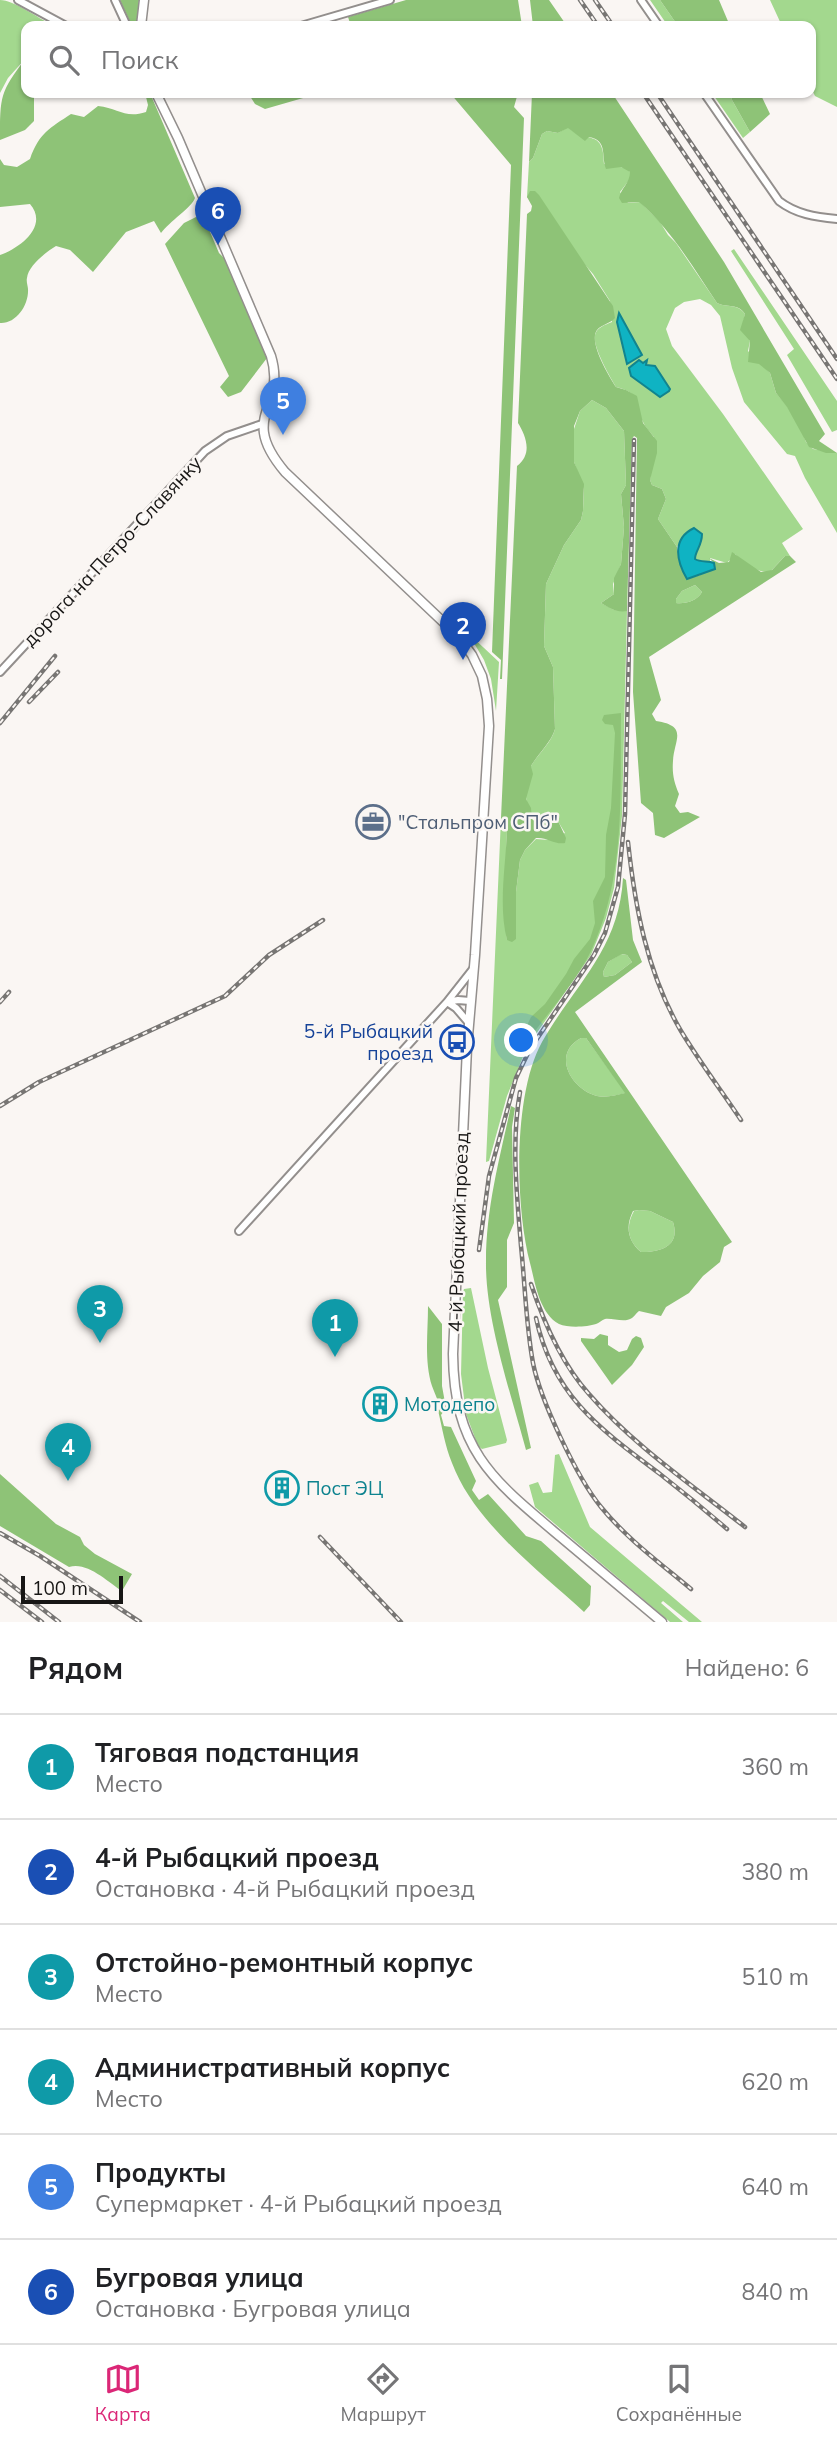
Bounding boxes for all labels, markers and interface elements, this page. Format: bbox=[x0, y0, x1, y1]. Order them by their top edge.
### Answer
search box bbox=[21, 21, 816, 98]
icon: search bbox=[45, 41, 83, 79]
text: Поиск bbox=[101, 43, 179, 76]
pin: 6 bbox=[195, 187, 241, 245]
pin: 5 bbox=[260, 377, 306, 435]
street label: дорога на Петро-Славянку bbox=[17, 451, 207, 651]
pin: 2 bbox=[440, 602, 486, 660]
office icon: "Стальпром СПб" bbox=[354, 803, 392, 841]
place label: "Стальпром СПб" bbox=[398, 810, 558, 834]
place label: 5-й Рыбацкий проезд bbox=[304, 1019, 433, 1065]
bus stop icon: 5-й Рыбацкий проезд bbox=[438, 1023, 476, 1061]
your location bbox=[504, 1023, 538, 1057]
street label: 4-й Рыбацкий проезд bbox=[443, 1131, 473, 1332]
pin: 3 bbox=[77, 1285, 123, 1343]
pin: 1 bbox=[312, 1299, 358, 1357]
building icon: Мотодепо bbox=[361, 1385, 399, 1423]
place label: Мотодепо bbox=[404, 1392, 495, 1416]
pin: 4 bbox=[45, 1423, 91, 1481]
building icon: Пост ЭЦ bbox=[263, 1469, 301, 1507]
place label: Пост ЭЦ bbox=[306, 1476, 383, 1500]
scale bar bbox=[21, 1573, 122, 1605]
text: 100 m bbox=[32, 1576, 88, 1600]
text: Рядом bbox=[28, 1649, 123, 1687]
text: Найдено: 6 bbox=[685, 1653, 809, 1682]
text: Тяговая подстанция bbox=[95, 1736, 359, 1769]
text: 1 bbox=[44, 1752, 58, 1781]
text: 360 m bbox=[741, 1752, 809, 1781]
text: Место bbox=[95, 1769, 163, 1798]
text: 4-й Рыбацкий проезд bbox=[95, 1841, 379, 1874]
text: 2 bbox=[44, 1857, 58, 1886]
text: 380 m bbox=[741, 1857, 809, 1886]
text: Остановка · 4-й Рыбацкий проезд bbox=[95, 1874, 475, 1903]
text: Отстойно-ремонтный корпус bbox=[95, 1946, 473, 1979]
text: 3 bbox=[44, 1962, 58, 1991]
text: 510 m bbox=[741, 1962, 809, 1991]
text: Место bbox=[95, 1979, 163, 2008]
text: Административный корпус bbox=[95, 2051, 450, 2084]
text: 4 bbox=[44, 2067, 58, 2096]
text: 620 m bbox=[741, 2067, 809, 2096]
text: Место bbox=[95, 2084, 163, 2113]
text: Продукты bbox=[95, 2156, 226, 2189]
text: 5 bbox=[44, 2172, 58, 2201]
text: 640 m bbox=[741, 2172, 809, 2201]
text: Супермаркет · 4-й Рыбацкий проезд bbox=[95, 2189, 502, 2218]
text: Бугровая улица bbox=[95, 2261, 304, 2294]
text: 6 bbox=[44, 2277, 58, 2306]
text: 840 m bbox=[741, 2277, 809, 2306]
text: Остановка · Бугровая улица bbox=[95, 2294, 411, 2323]
tab: Карта bbox=[95, 2360, 151, 2426]
tab: Маршрут bbox=[340, 2360, 426, 2426]
tab: Сохранённые bbox=[616, 2360, 742, 2426]

